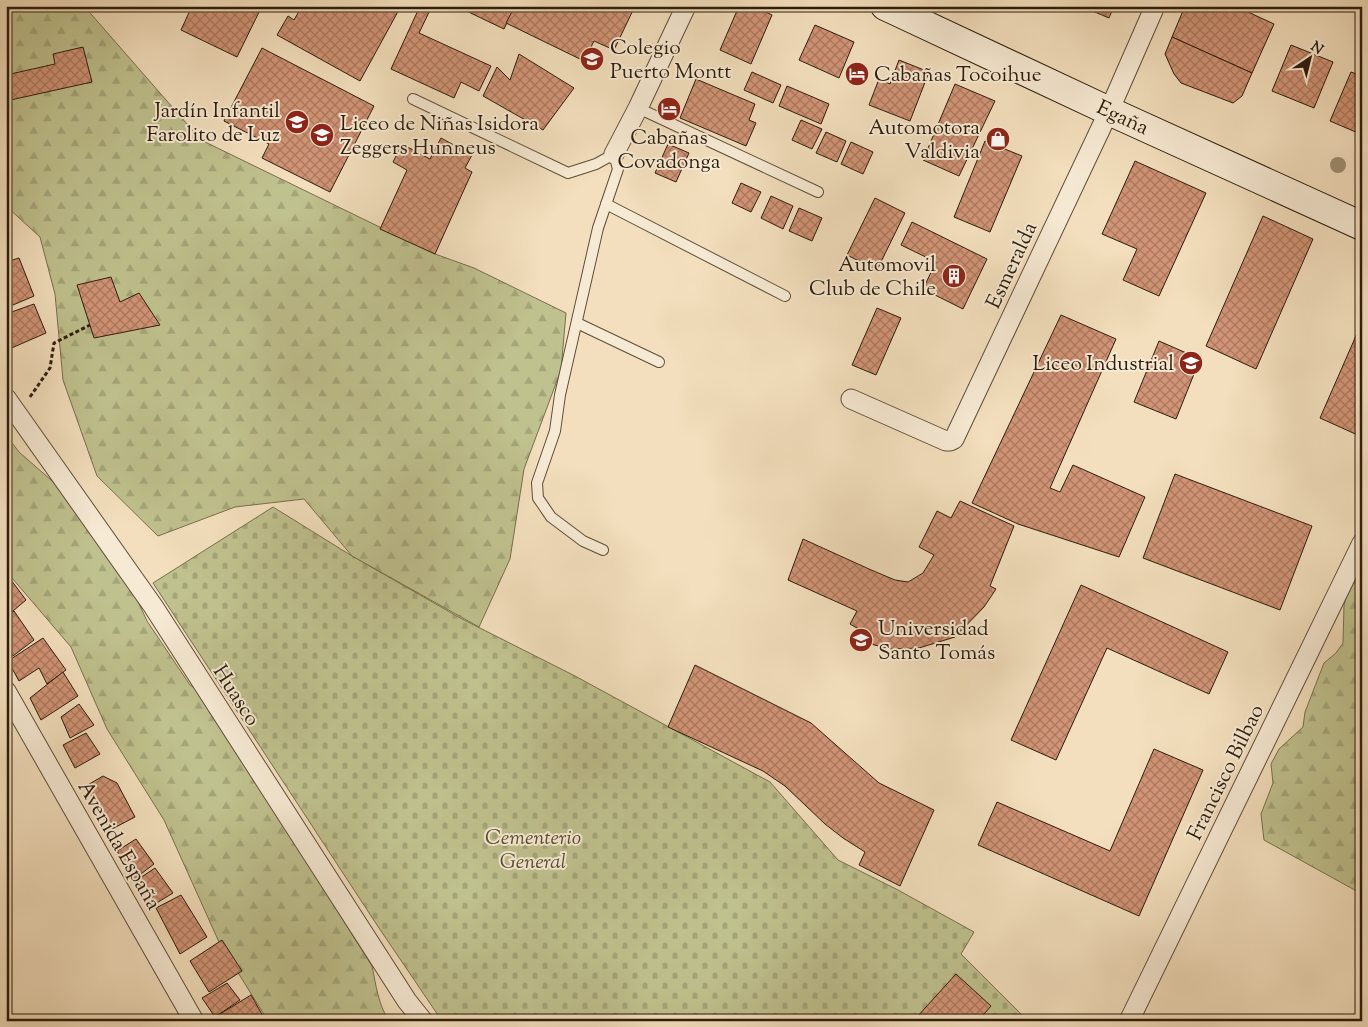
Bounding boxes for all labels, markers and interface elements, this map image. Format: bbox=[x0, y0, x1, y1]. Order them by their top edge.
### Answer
north arrow bbox=[1286, 32, 1336, 82]
place label: Colegio Puerto Montt bbox=[610, 34, 732, 88]
text: N bbox=[1306, 38, 1327, 60]
school or university icon: Colegio Puerto Montt bbox=[579, 46, 605, 72]
hotel icon: Cabañas Tocoihue bbox=[844, 61, 870, 87]
place label: Cabañas Tocoihue bbox=[874, 61, 1041, 91]
street label: Egaña bbox=[1091, 94, 1154, 144]
hotel icon: Cabañas Covadonga bbox=[656, 96, 682, 122]
place label: Jardín Infantil Farolito de Luz bbox=[147, 97, 280, 151]
school or university icon: Jardín Infantil Farolito de Luz bbox=[284, 109, 310, 135]
place label: Liceo de Niñas Isidora Zeggers Hunneus bbox=[340, 110, 539, 164]
place label: Automotora Valdivia bbox=[868, 114, 980, 168]
school or university icon: Liceo de Niñas Isidora Zeggers Hunneus bbox=[309, 122, 335, 148]
place label: Cabañas Covadonga bbox=[618, 124, 721, 178]
shop icon: Automotora Valdivia bbox=[985, 126, 1011, 152]
street label: Esmeralda bbox=[980, 217, 1046, 314]
place label: Automovil Club de Chile bbox=[809, 251, 936, 305]
building icon: Automovil Club de Chile bbox=[941, 263, 967, 289]
place label: Liceo Industrial bbox=[1033, 350, 1174, 380]
school or university icon: Liceo Industrial bbox=[1178, 350, 1204, 376]
place label: Universidad Santo Tomás bbox=[878, 615, 995, 669]
school or university icon: Universidad Santo Tomás bbox=[848, 627, 874, 653]
street label: Huasco bbox=[204, 660, 266, 733]
street label: Francisco Bilbao bbox=[1181, 700, 1273, 846]
street label: Avenida España bbox=[69, 776, 168, 916]
park label: Cementerio General bbox=[485, 824, 581, 878]

